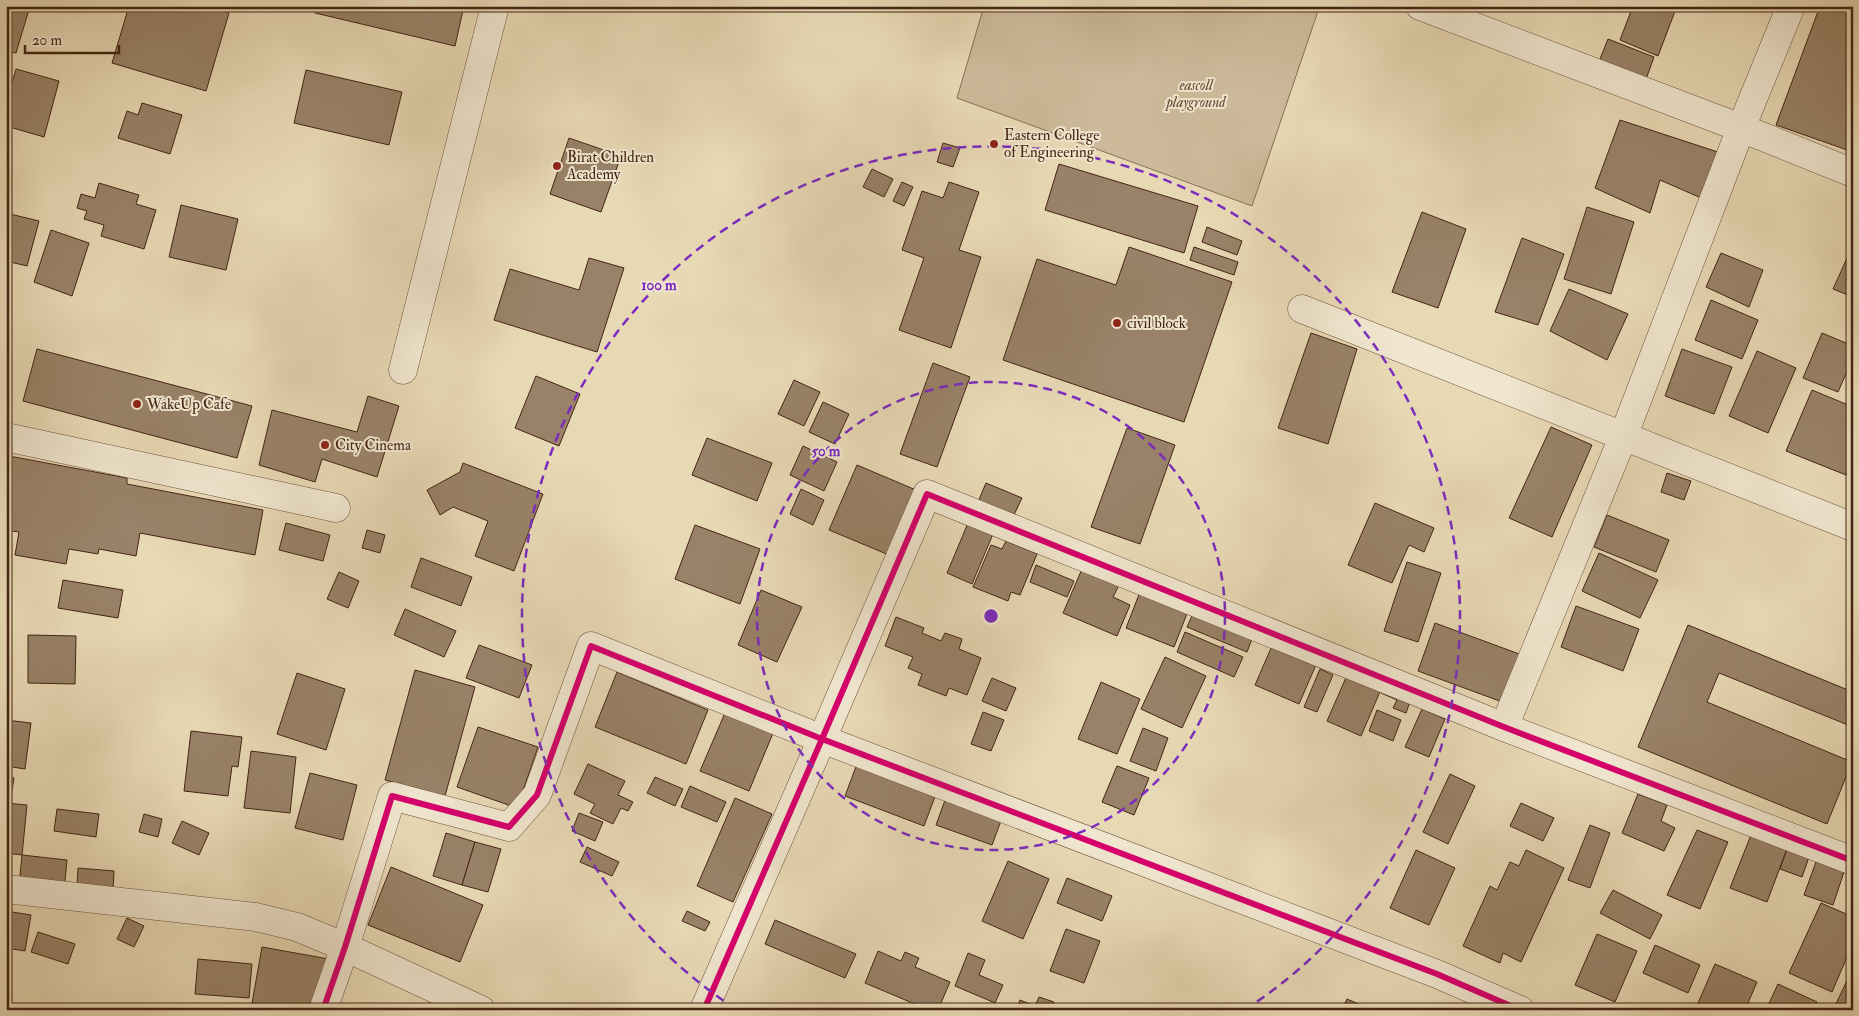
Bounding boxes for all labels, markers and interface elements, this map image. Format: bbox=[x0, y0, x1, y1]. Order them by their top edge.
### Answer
scale bar bbox=[25, 22, 119, 54]
text: 20 m bbox=[32, 31, 62, 50]
park label: eascoll playground bbox=[1163, 76, 1227, 112]
place label: Eastern College of Engineering bbox=[1004, 126, 1099, 162]
marker: Eastern College of Engineering bbox=[988, 138, 1000, 150]
place label: Birat Children Academy bbox=[566, 148, 654, 184]
marker: Birat Children Academy bbox=[551, 160, 563, 172]
text: 100 m bbox=[641, 276, 677, 295]
place label: civil block bbox=[1127, 314, 1186, 333]
marker: civil block bbox=[1111, 317, 1123, 329]
place label: WakeUp Cafe bbox=[146, 395, 231, 415]
marker: WakeUp Cafe bbox=[131, 398, 143, 410]
place label: City Cinema bbox=[335, 436, 412, 455]
marker: City Cinema bbox=[319, 439, 331, 451]
text: 50 m bbox=[812, 442, 841, 461]
centre of rings bbox=[982, 607, 1000, 625]

